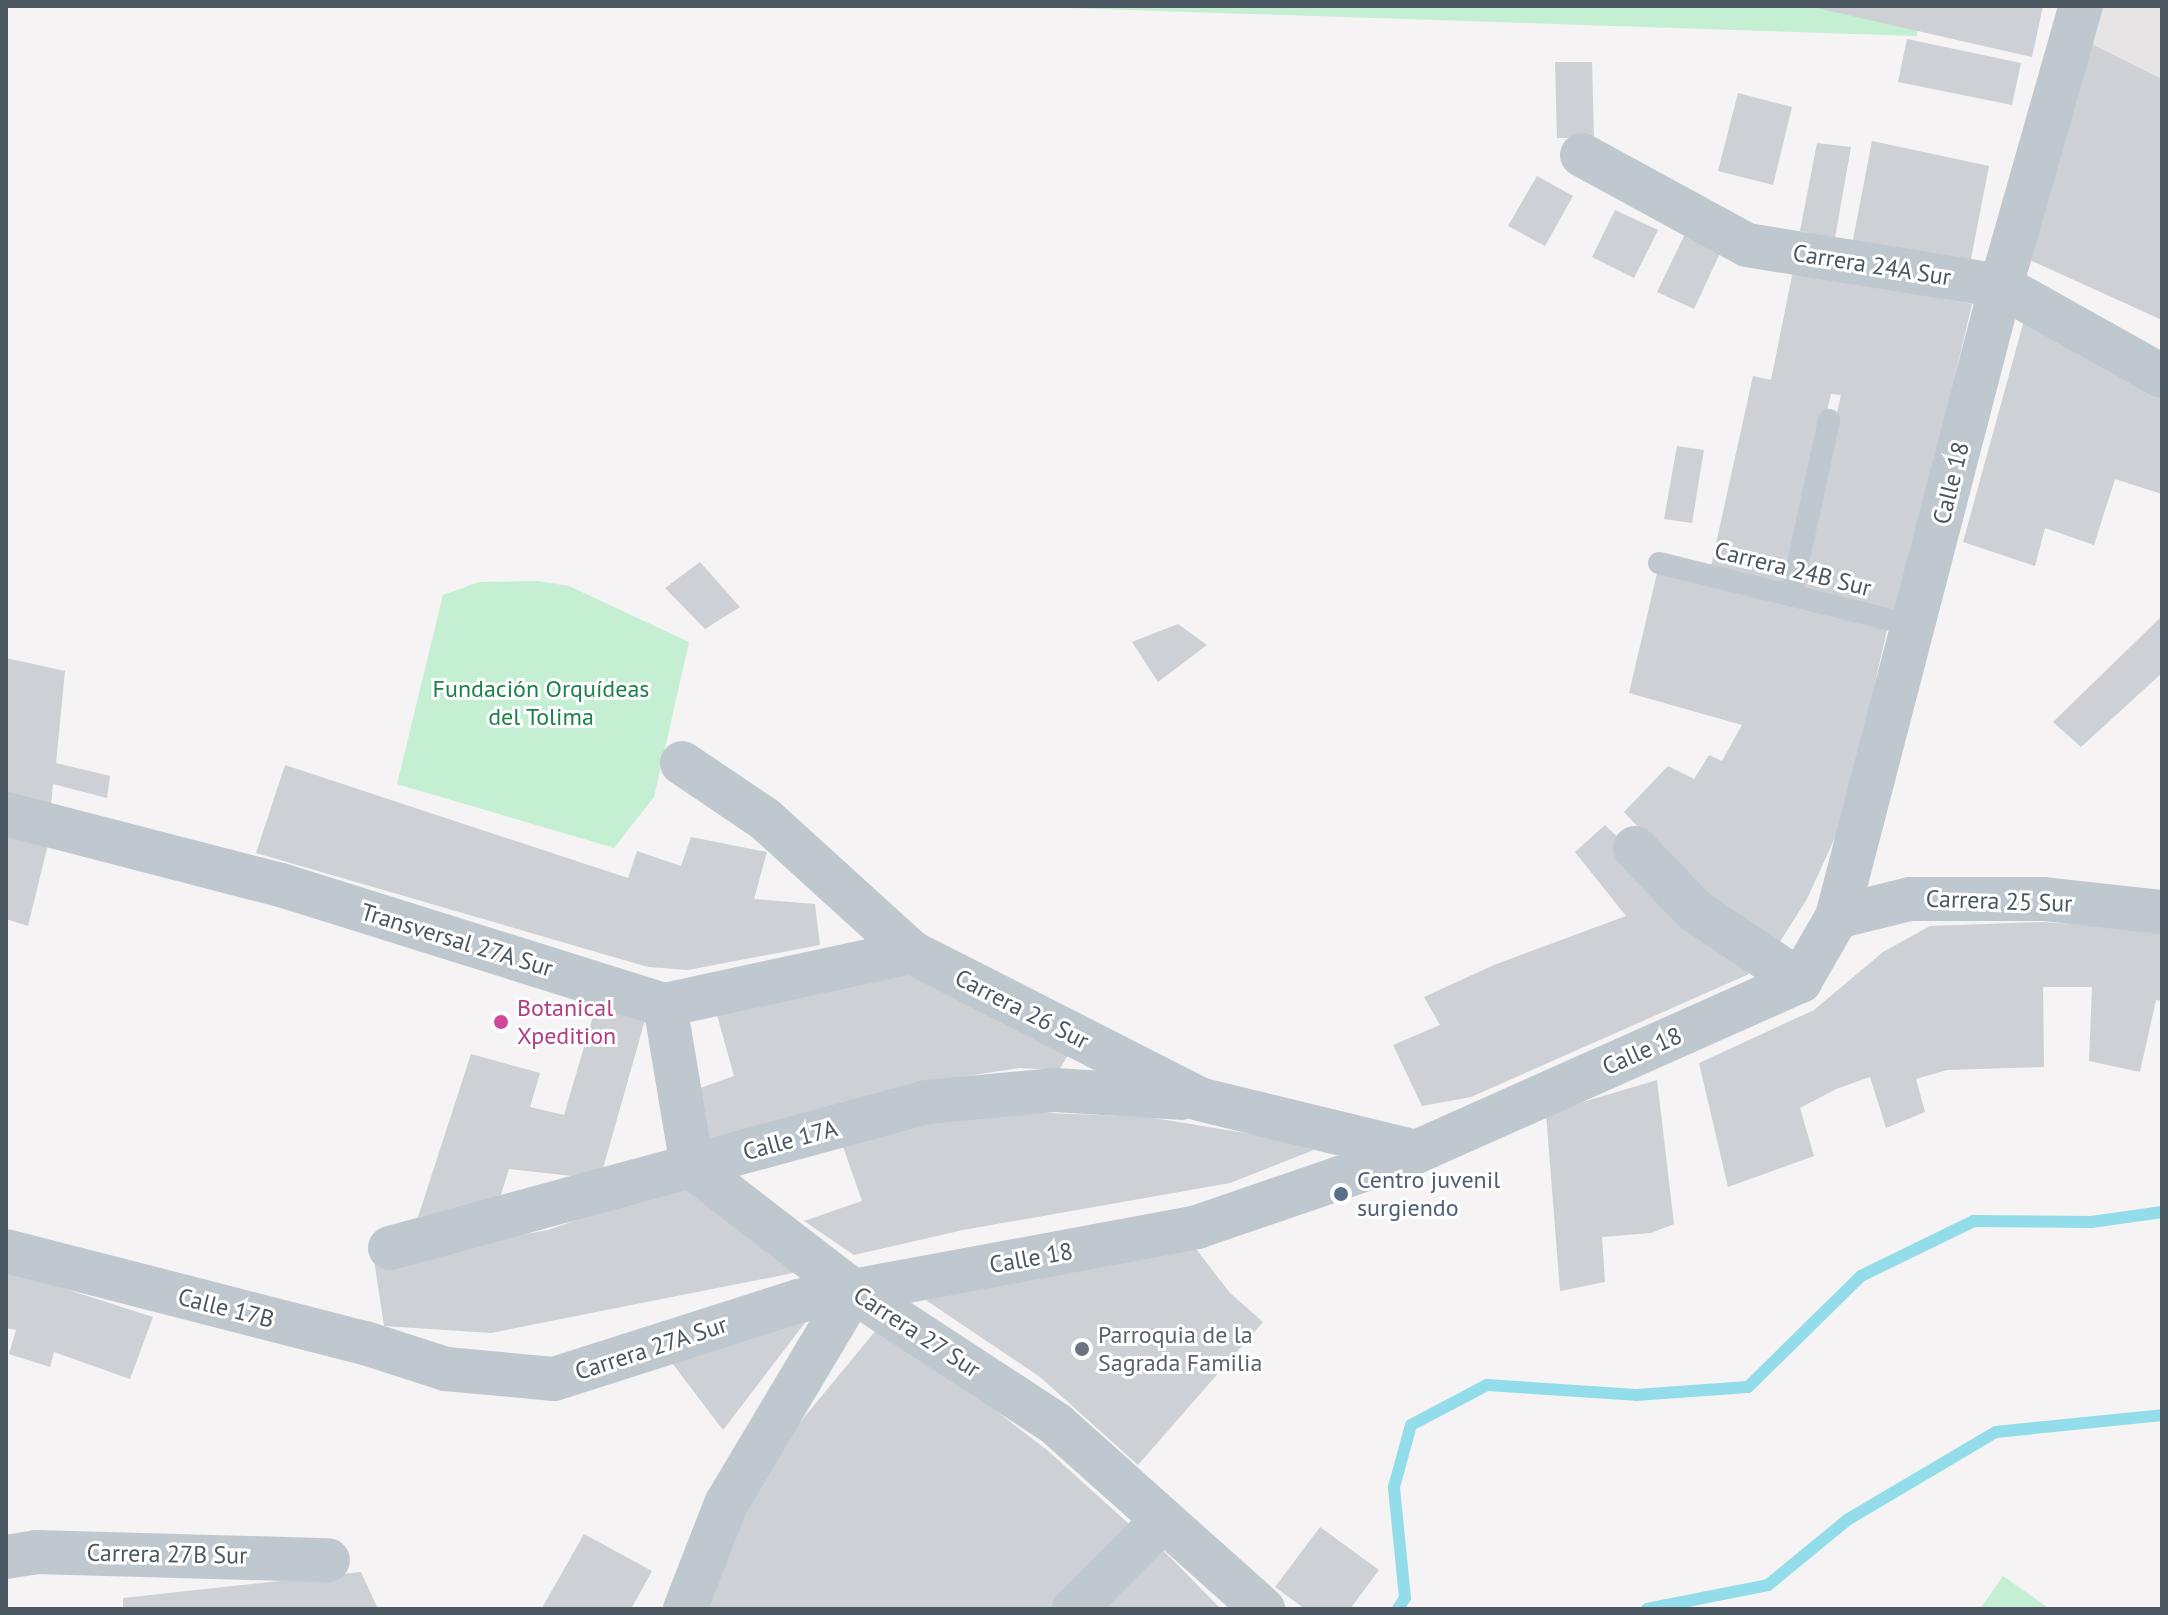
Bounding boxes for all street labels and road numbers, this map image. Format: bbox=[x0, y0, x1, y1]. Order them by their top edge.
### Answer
street label: Carrera 24A Sur bbox=[1790, 238, 1954, 292]
street label: Calle 18 bbox=[1927, 439, 1975, 527]
street label: Carrera 24B Sur bbox=[1712, 536, 1874, 602]
street label: Carrera 25 Sur bbox=[1925, 884, 2073, 918]
street label: Transversal 27A Sur bbox=[357, 897, 557, 983]
street label: Carrera 26 Sur bbox=[950, 963, 1094, 1055]
street label: Calle 18 bbox=[1598, 1021, 1686, 1081]
street label: Calle 17A bbox=[740, 1114, 840, 1166]
street label: Calle 18 bbox=[987, 1237, 1075, 1279]
street label: Carrera 27 Sur bbox=[848, 1280, 986, 1384]
street label: Calle 17B bbox=[175, 1282, 277, 1334]
street label: Carrera 27A Sur bbox=[571, 1310, 731, 1386]
street label: Carrera 27B Sur bbox=[86, 1538, 248, 1570]

